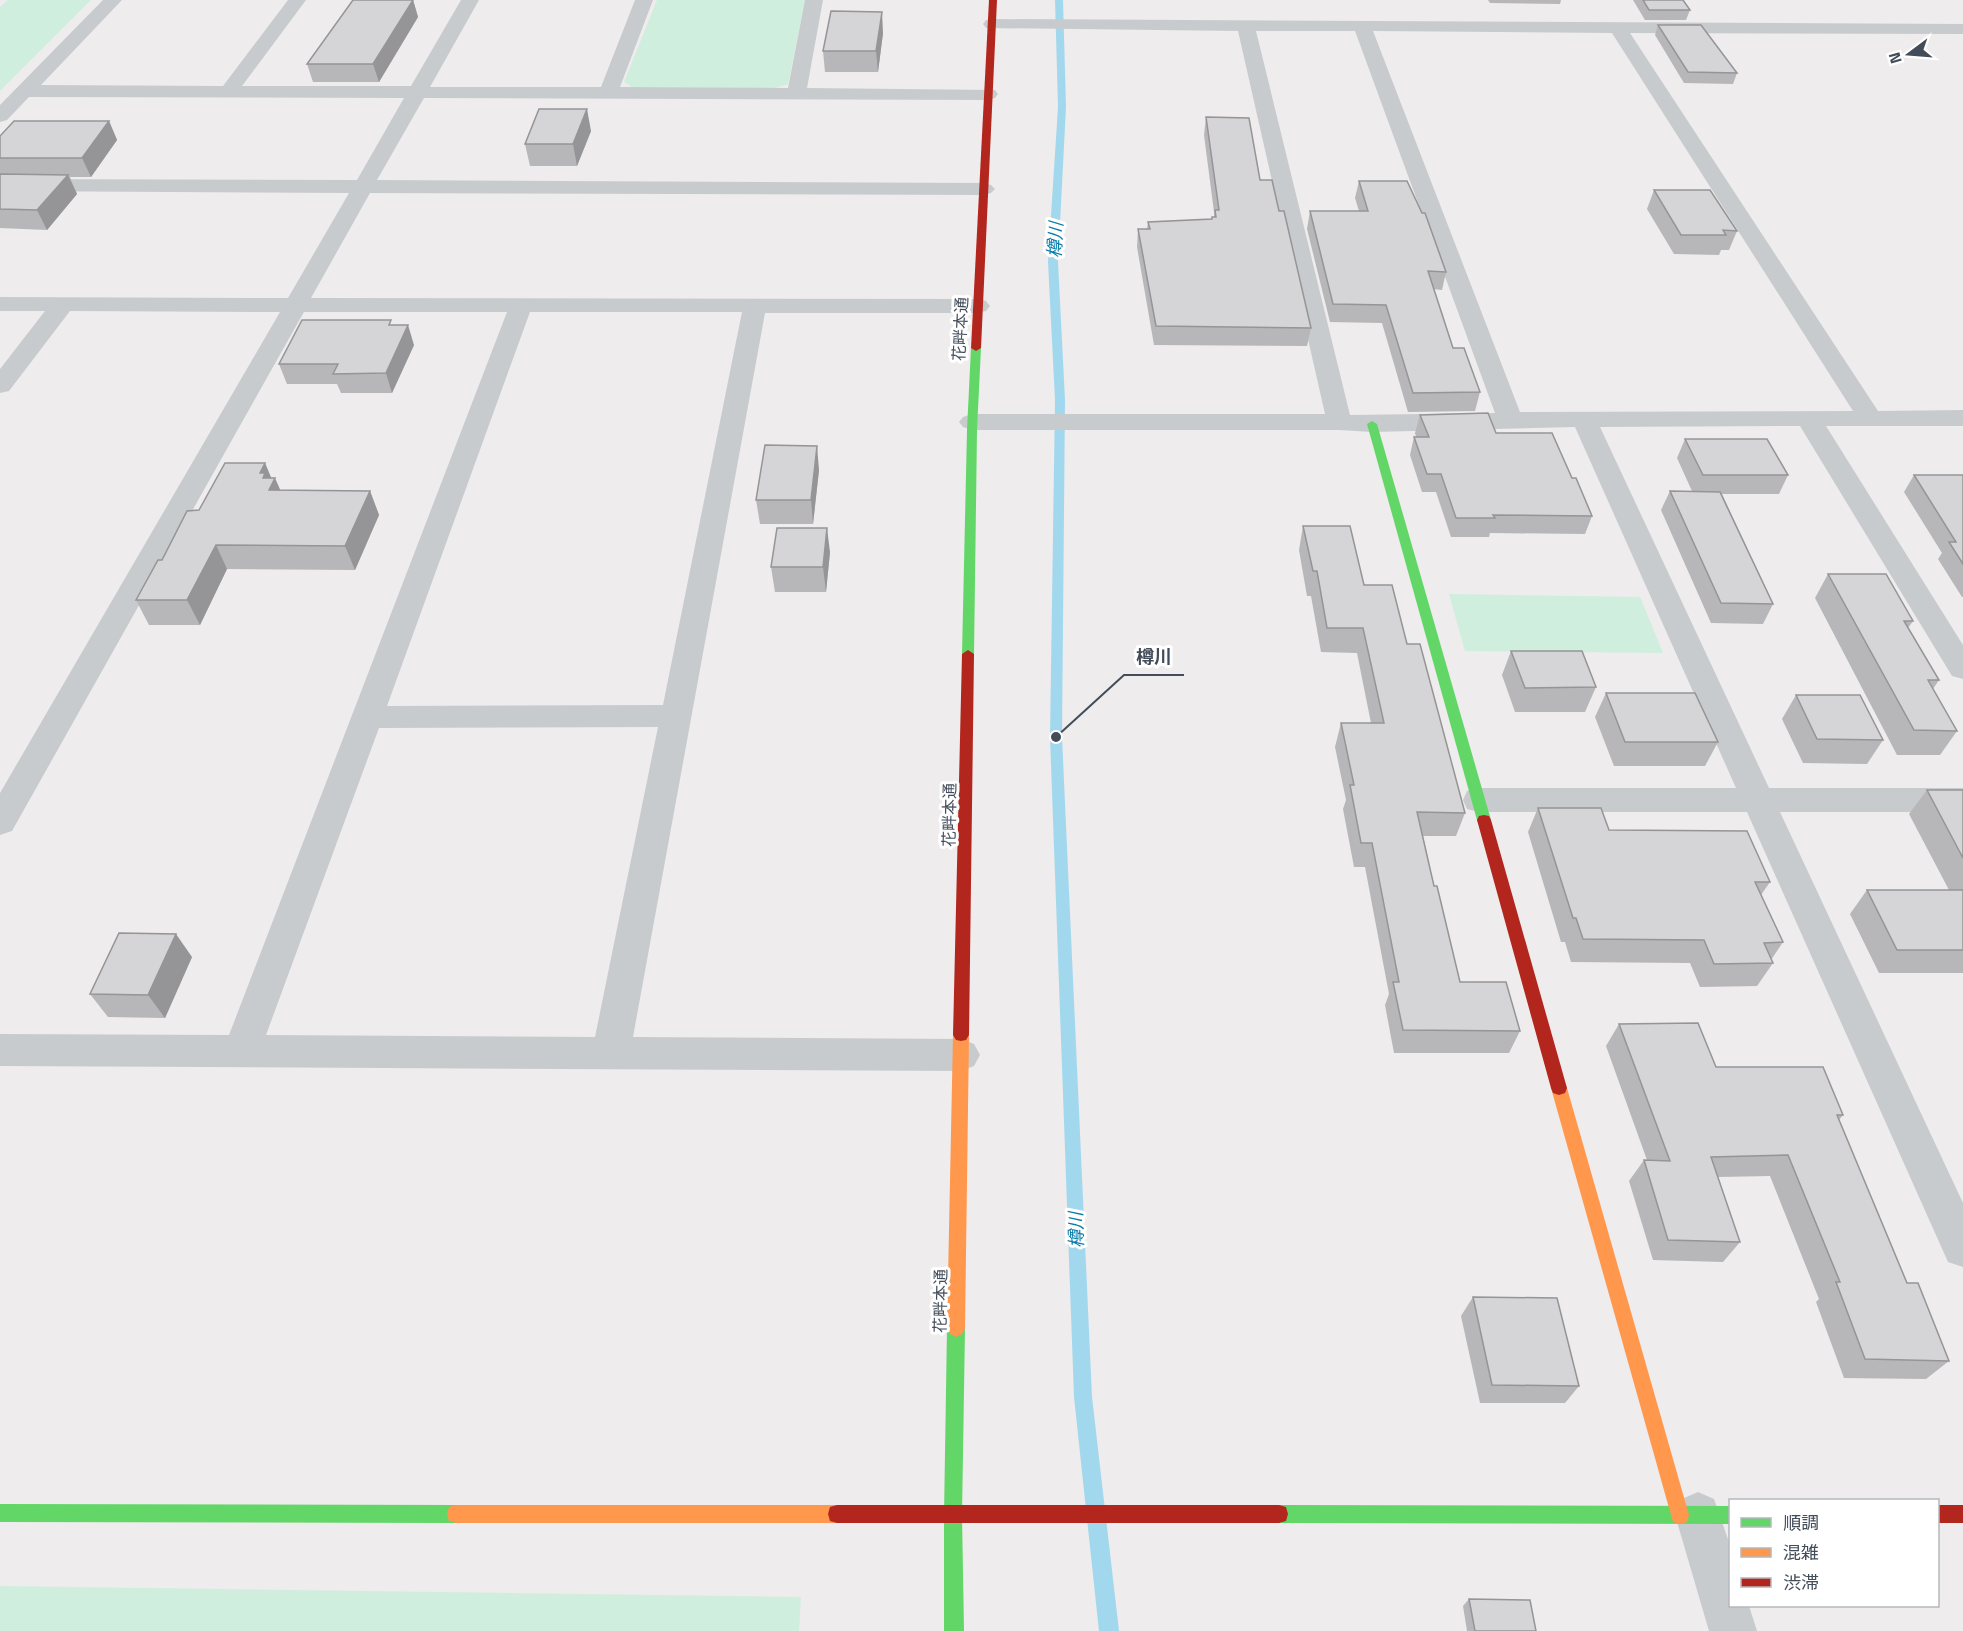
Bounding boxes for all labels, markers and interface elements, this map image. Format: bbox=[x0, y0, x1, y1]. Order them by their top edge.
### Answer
north arrow bbox=[1879, 24, 1939, 84]
text: N bbox=[1882, 49, 1908, 67]
water label: 樽川 bbox=[1041, 219, 1070, 259]
street label: 花畔本通 bbox=[946, 296, 974, 362]
callout: 樽川 bbox=[1124, 639, 1184, 675]
text: 樽川 bbox=[1136, 643, 1172, 670]
street label: 花畔本通 bbox=[936, 783, 962, 847]
water label: 樽川 bbox=[1062, 1210, 1090, 1248]
street label: 花畔本通 bbox=[927, 1269, 953, 1333]
legend bbox=[1729, 1499, 1939, 1607]
text: 順調 bbox=[1783, 1509, 1819, 1536]
text: 混雑 bbox=[1783, 1539, 1819, 1566]
text: 渋滞 bbox=[1783, 1569, 1819, 1596]

